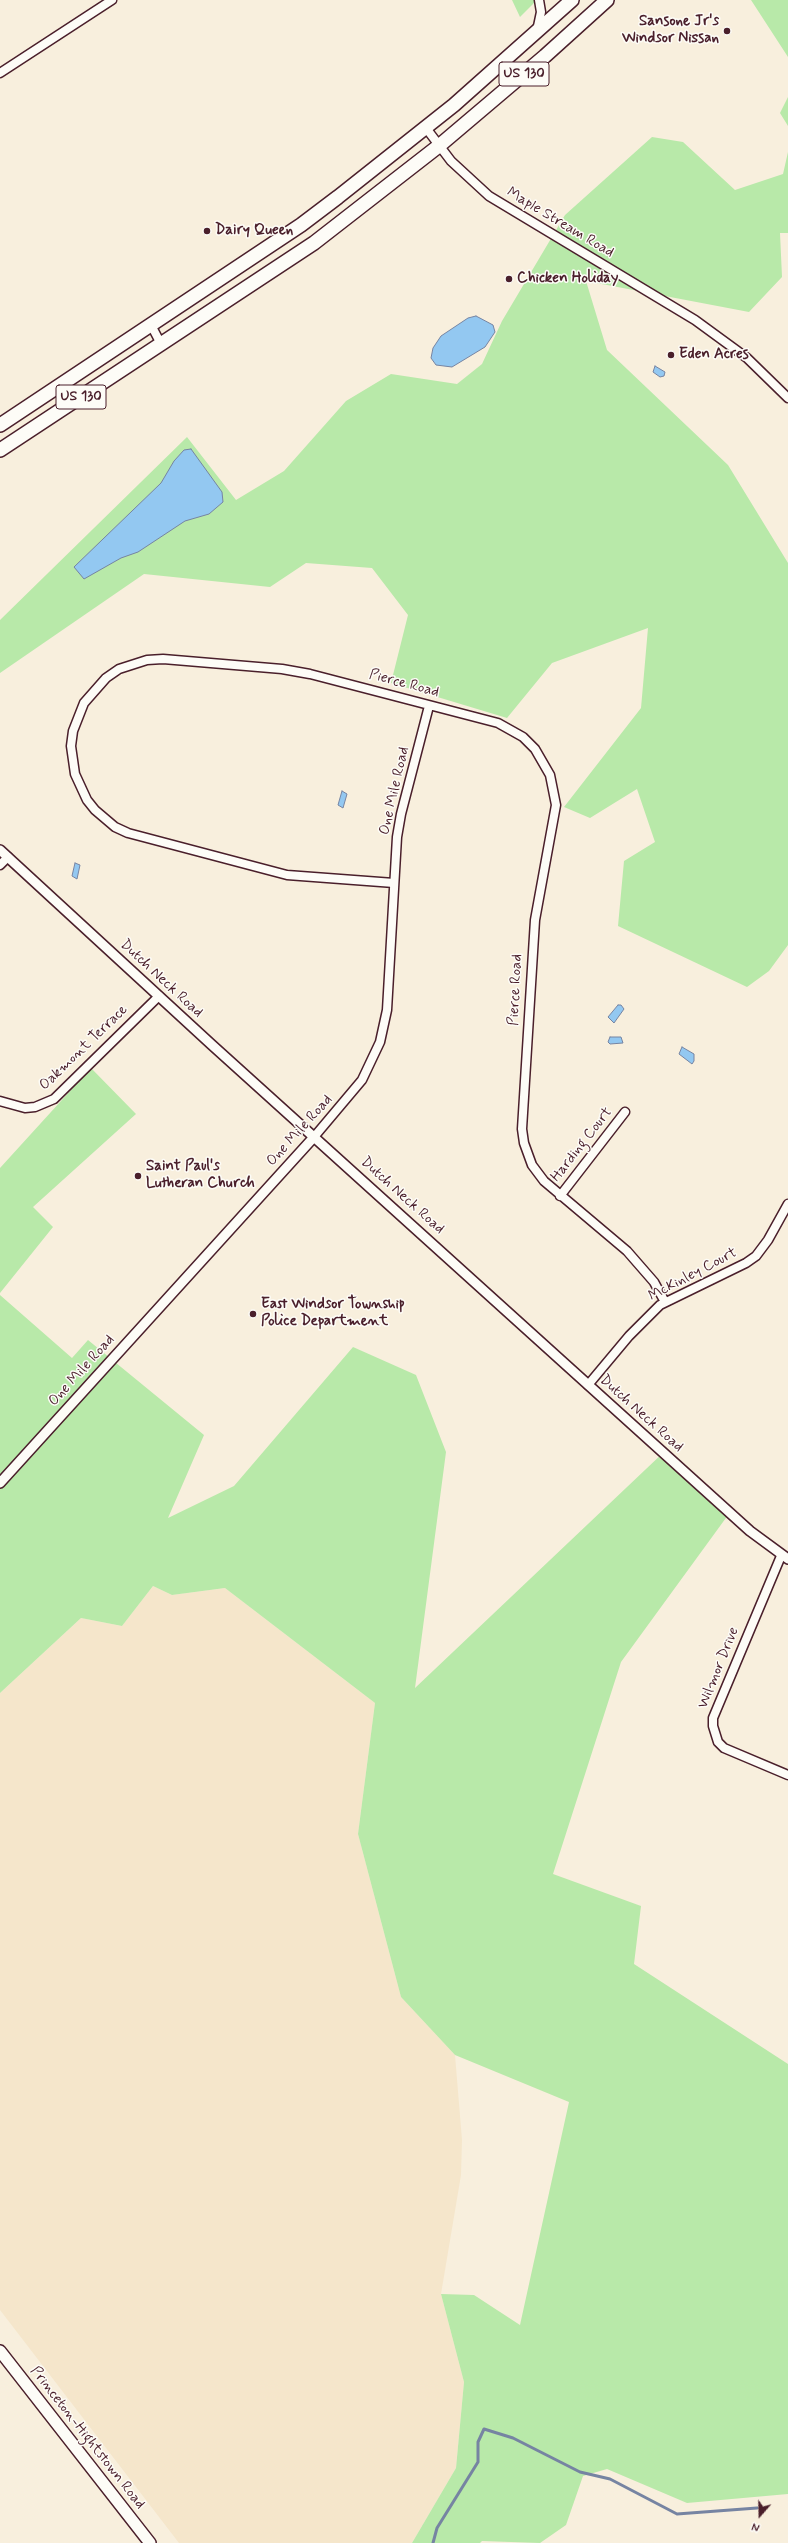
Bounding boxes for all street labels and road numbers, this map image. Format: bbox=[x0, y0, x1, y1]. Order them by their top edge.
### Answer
road number: US 130 bbox=[499, 62, 549, 86]
street label: Maple Stream Road bbox=[503, 184, 617, 262]
road number: US 130 bbox=[56, 385, 106, 409]
street label: Pierce Road bbox=[367, 666, 441, 702]
street label: One Mile Road bbox=[376, 745, 414, 837]
street label: Dutch Neck Road bbox=[116, 936, 206, 1022]
street label: Pierce Road bbox=[505, 954, 527, 1026]
street label: Oakmont Terrace bbox=[36, 1001, 132, 1095]
street label: One Mile Road bbox=[263, 1092, 337, 1170]
street label: Harding Court bbox=[547, 1104, 617, 1186]
street label: Dutch Neck Road bbox=[356, 1154, 448, 1238]
street label: McKinley Court bbox=[646, 1244, 740, 1306]
street label: One Mile Road bbox=[45, 1332, 119, 1410]
street label: Dutch Neck Road bbox=[595, 1372, 687, 1456]
street label: Wilmor Drive bbox=[694, 1625, 744, 1711]
street label: Princeton-Hightstown Road bbox=[26, 2363, 148, 2513]

